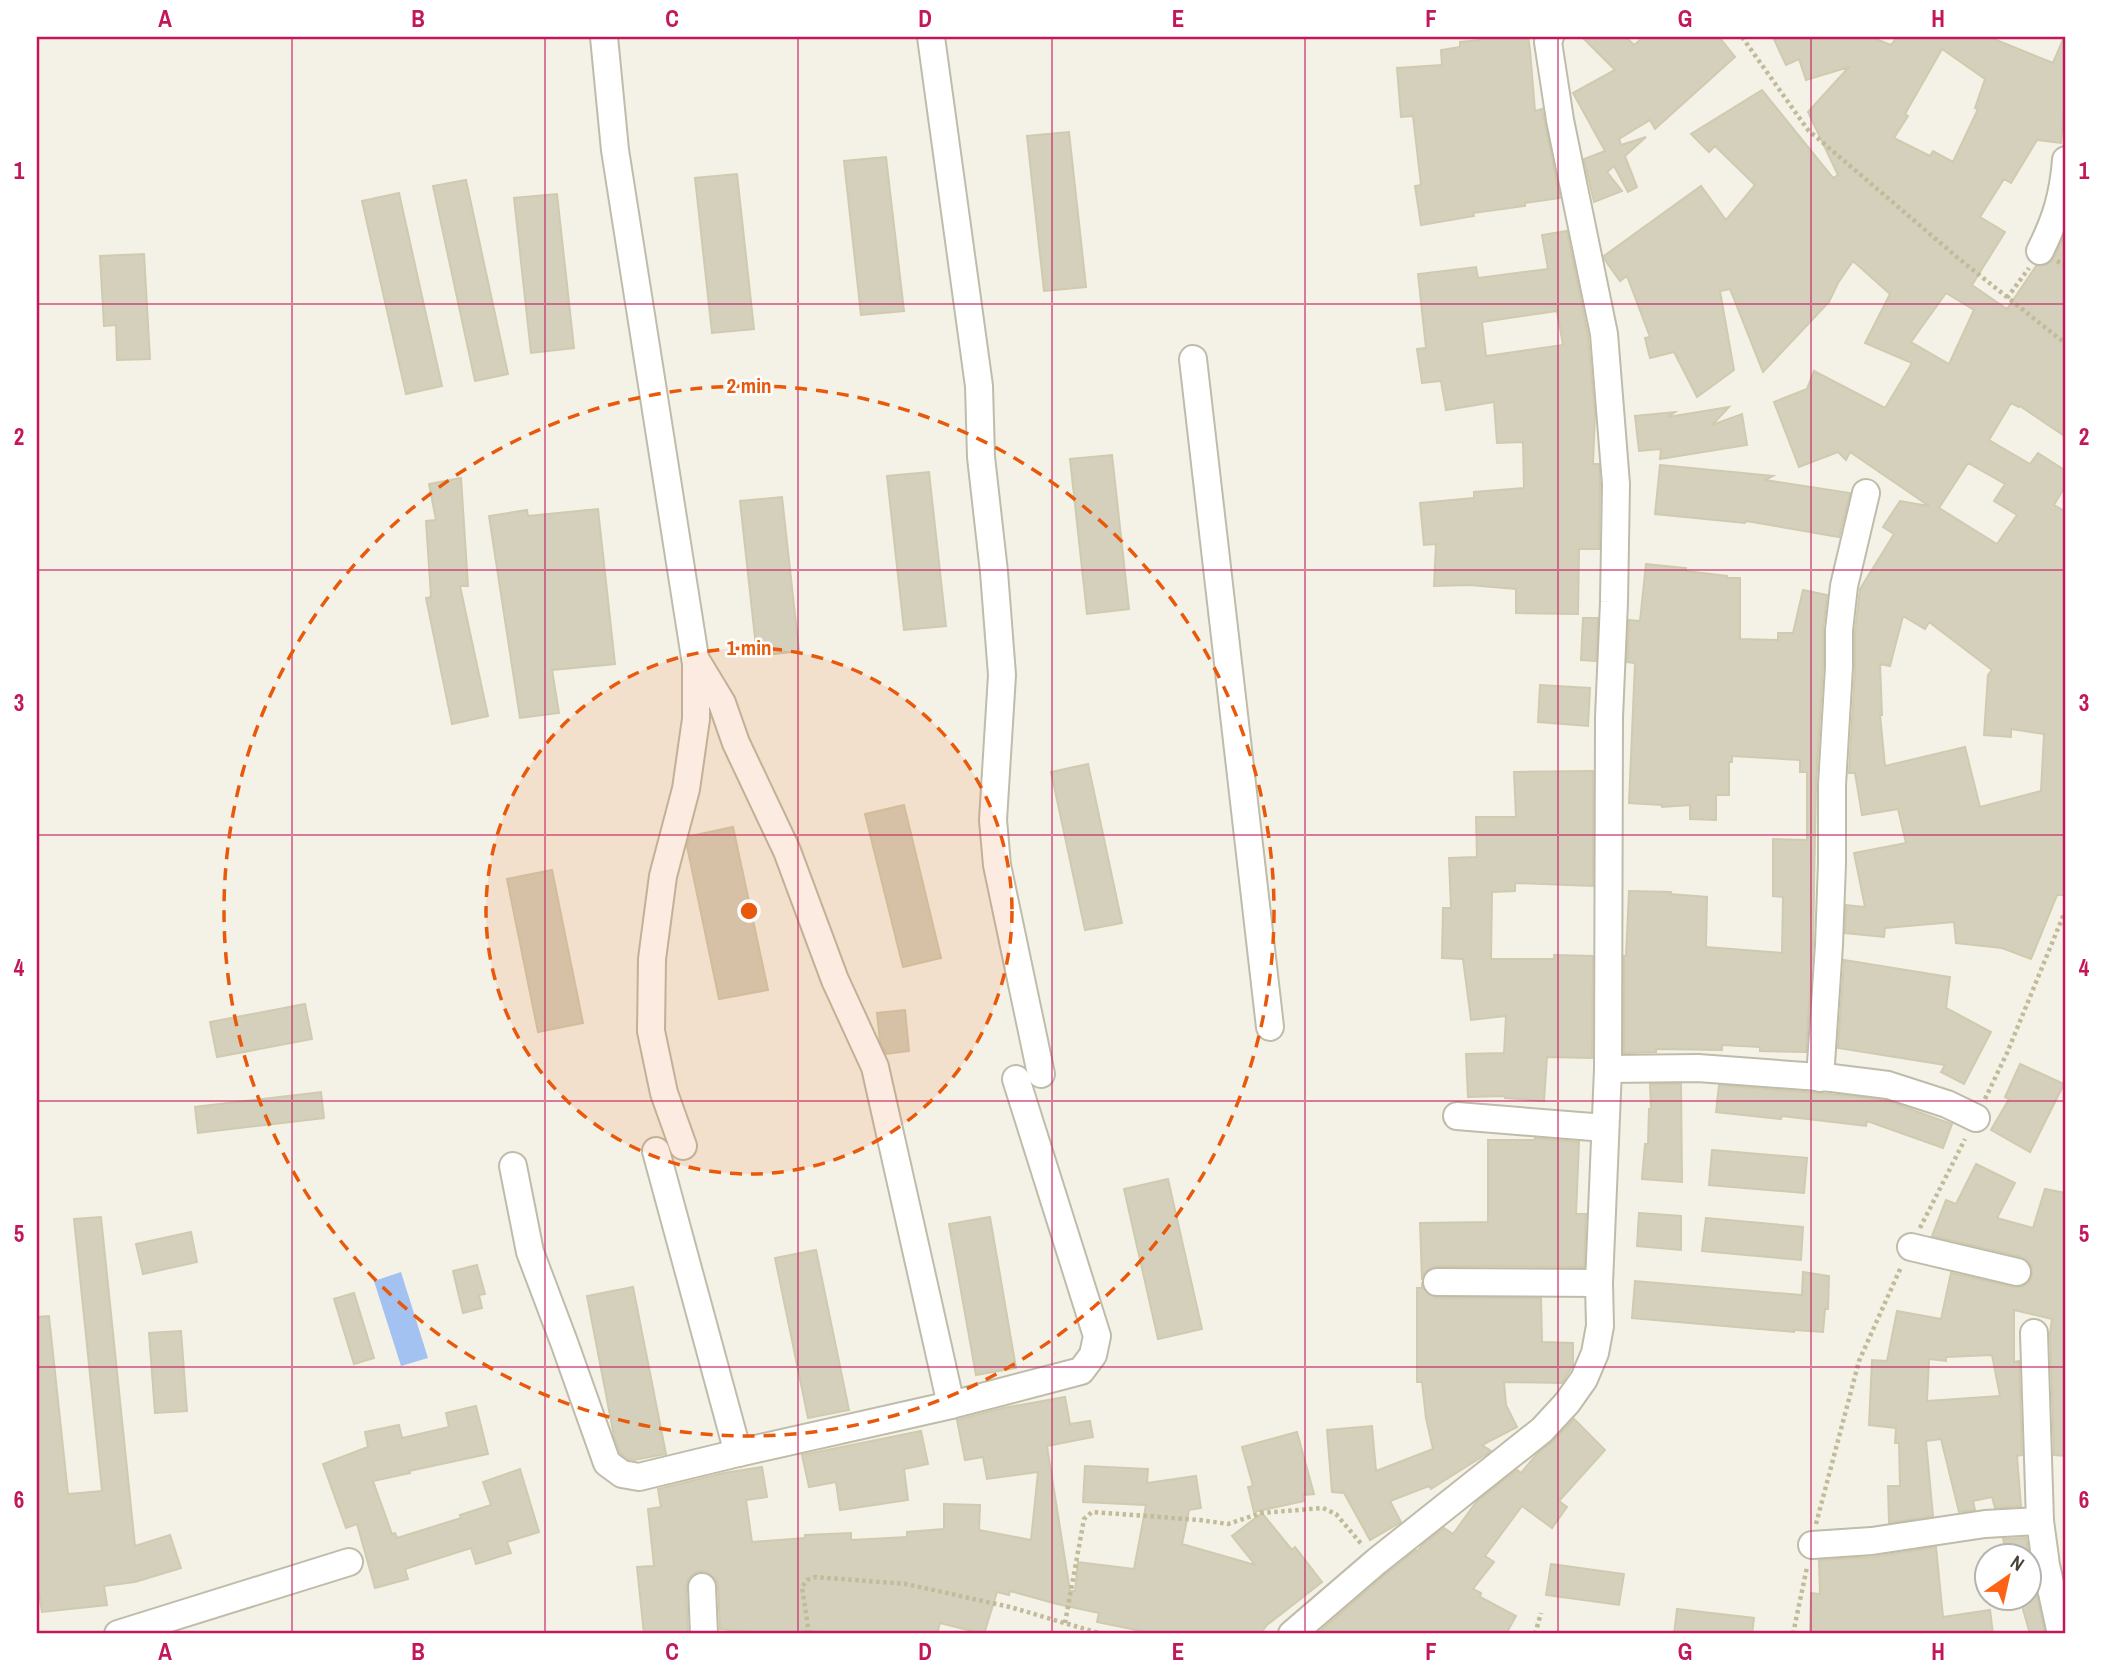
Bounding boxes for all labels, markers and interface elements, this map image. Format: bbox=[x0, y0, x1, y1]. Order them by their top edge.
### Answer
text: A bbox=[158, 3, 172, 34]
text: B bbox=[411, 3, 425, 34]
text: C bbox=[665, 3, 679, 34]
text: D bbox=[918, 3, 932, 34]
text: E bbox=[1172, 3, 1184, 34]
text: F bbox=[1425, 3, 1437, 34]
text: G bbox=[1678, 3, 1692, 34]
text: H bbox=[1931, 3, 1945, 34]
text: 1 bbox=[14, 155, 25, 186]
text: 1 bbox=[2079, 155, 2090, 186]
text: 2 min bbox=[727, 371, 771, 400]
text: 2 bbox=[14, 421, 24, 452]
text: 2 bbox=[2079, 421, 2089, 452]
text: 1 min bbox=[727, 633, 771, 662]
text: 3 bbox=[14, 687, 24, 718]
text: 3 bbox=[2079, 687, 2089, 718]
centre of rings bbox=[737, 899, 761, 923]
text: 4 bbox=[14, 952, 25, 983]
text: 4 bbox=[2079, 952, 2090, 983]
text: 5 bbox=[14, 1218, 24, 1249]
text: 5 bbox=[2079, 1218, 2089, 1249]
text: 6 bbox=[14, 1484, 24, 1515]
text: 6 bbox=[2079, 1484, 2089, 1515]
north arrow bbox=[1974, 1542, 2044, 1612]
text: N bbox=[2006, 1549, 2029, 1577]
text: A bbox=[158, 1636, 172, 1667]
text: B bbox=[411, 1636, 425, 1667]
text: C bbox=[665, 1636, 679, 1667]
text: D bbox=[918, 1636, 932, 1667]
text: E bbox=[1172, 1636, 1184, 1667]
text: F bbox=[1425, 1636, 1437, 1667]
text: G bbox=[1678, 1636, 1692, 1667]
text: H bbox=[1931, 1636, 1945, 1667]

